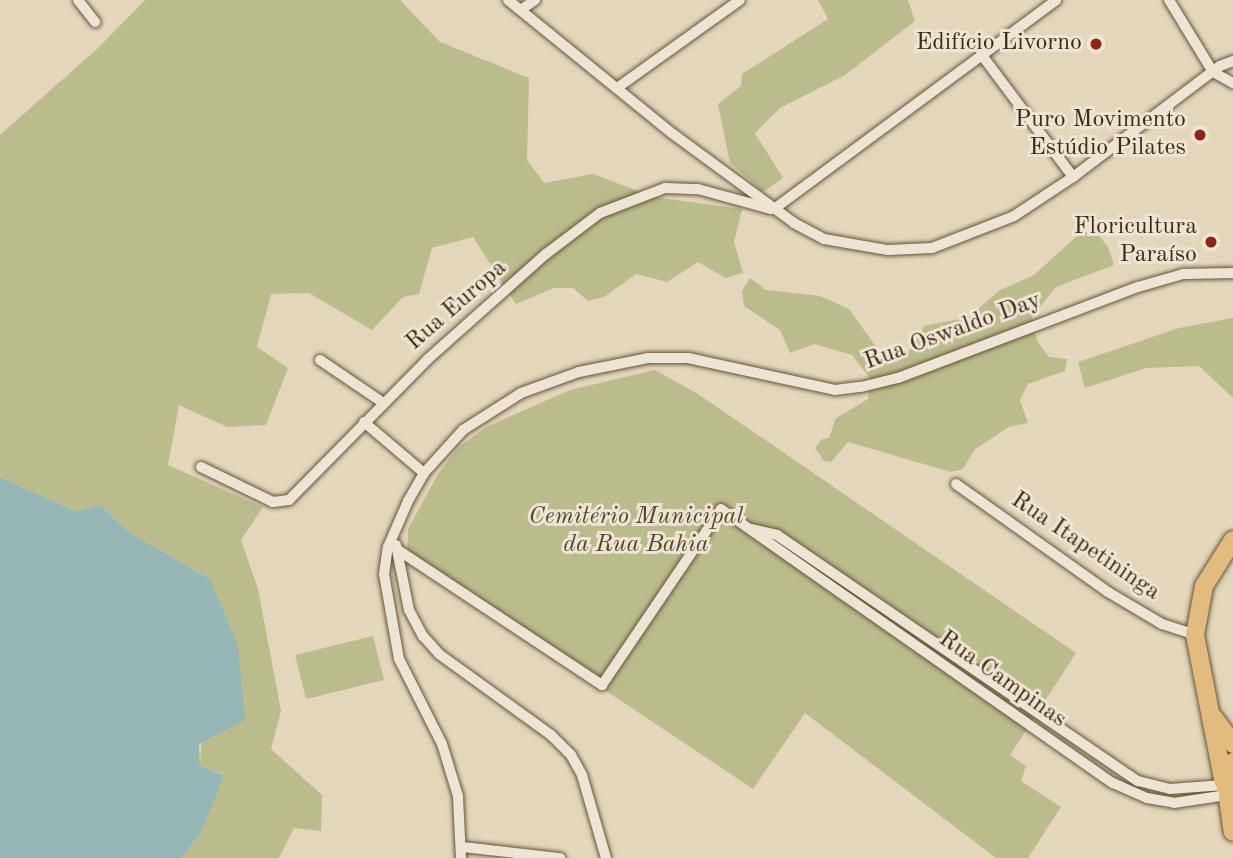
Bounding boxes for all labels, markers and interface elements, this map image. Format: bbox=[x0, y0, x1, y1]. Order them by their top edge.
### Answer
place label: Edifício Livorno bbox=[916, 30, 1082, 58]
marker: Edifício Livorno bbox=[1088, 36, 1104, 52]
place label: Puro Movimento Estúdio Pilates bbox=[1015, 107, 1186, 163]
marker: Puro Movimento Estúdio Pilates bbox=[1192, 127, 1208, 143]
place label: Floricultura Paraíso bbox=[1073, 214, 1197, 270]
marker: Floricultura Paraíso bbox=[1203, 234, 1219, 250]
street label: Rua Europa bbox=[401, 254, 513, 358]
street label: Rua Oswaldo Day bbox=[861, 287, 1045, 377]
street label: Rua Itapetininga bbox=[1005, 486, 1165, 608]
park label: Cemitério Municipal da Rua Bahia bbox=[529, 504, 743, 560]
street label: Rua Campinas bbox=[932, 625, 1072, 735]

